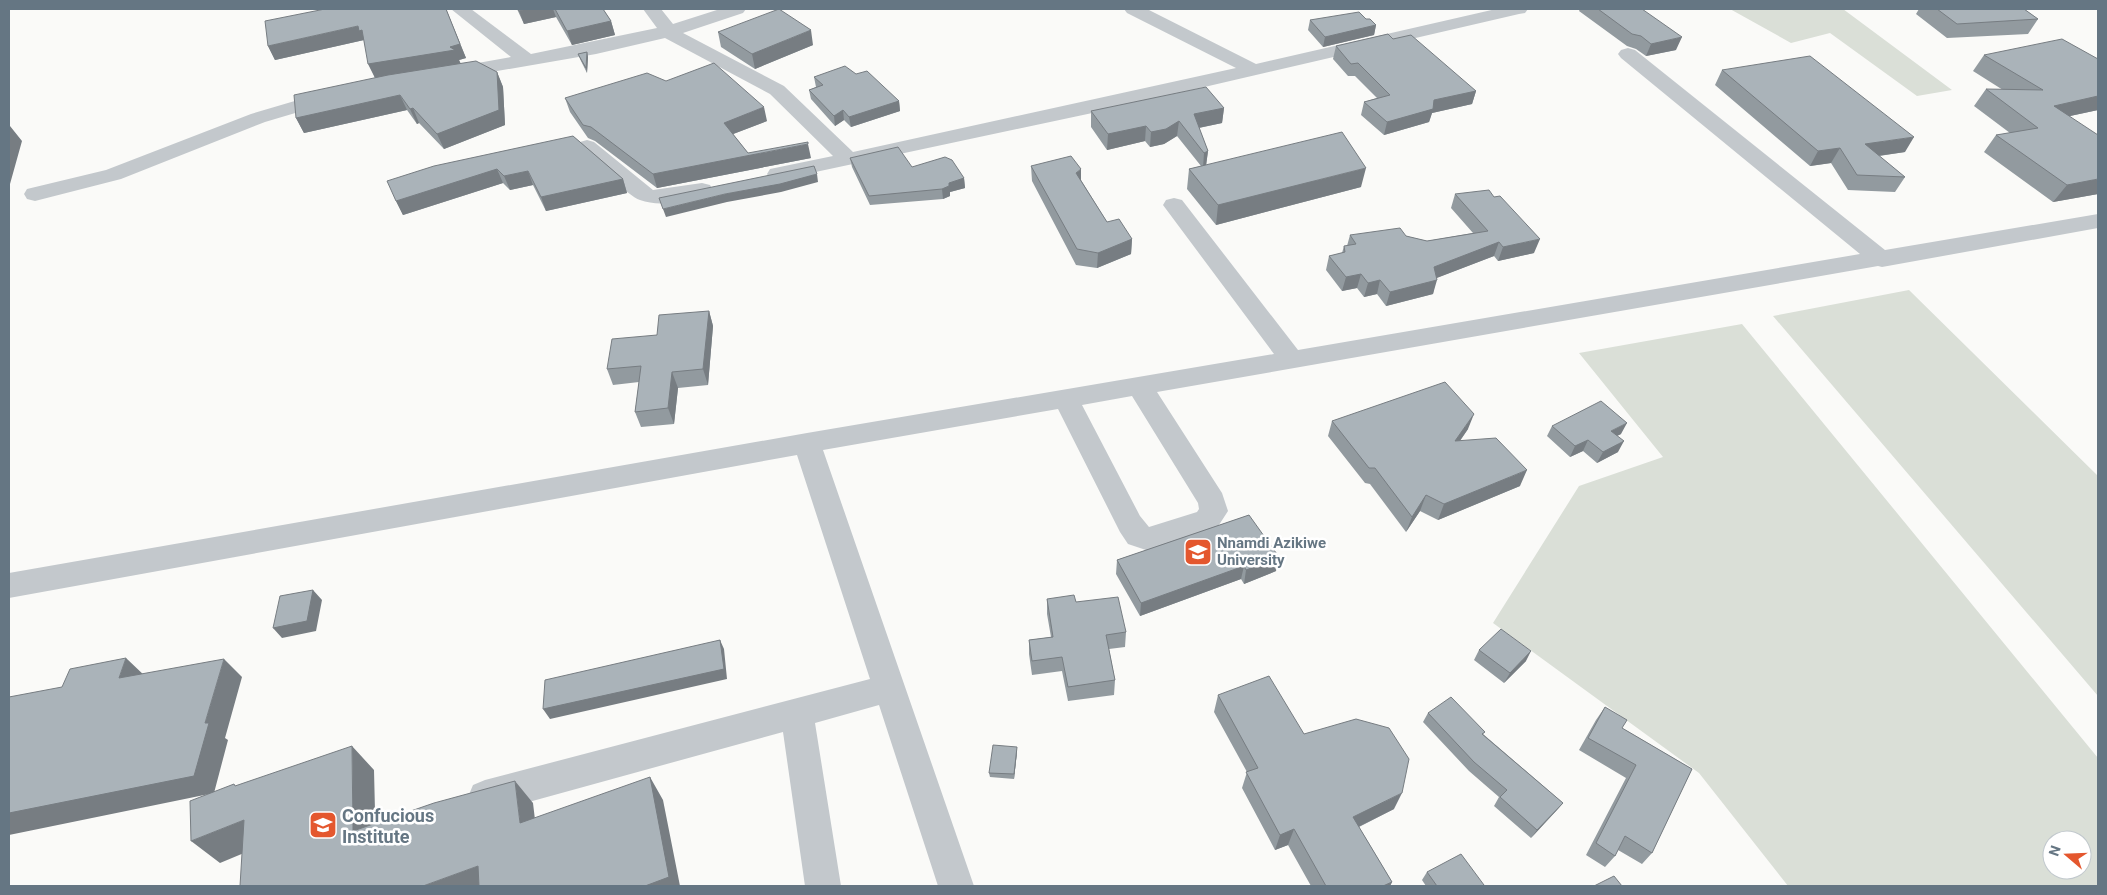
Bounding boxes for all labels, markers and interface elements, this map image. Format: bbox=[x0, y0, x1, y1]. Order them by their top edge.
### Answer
place label: Nnamdi Azikiwe University bbox=[1217, 534, 1326, 569]
school or university icon: Nnamdi Azikiwe University bbox=[1183, 537, 1213, 567]
place label: Confucious Institute bbox=[342, 805, 434, 847]
school or university icon: Confucious Institute bbox=[308, 810, 338, 840]
north arrow bbox=[2042, 830, 2092, 880]
text: N bbox=[2046, 843, 2064, 858]

